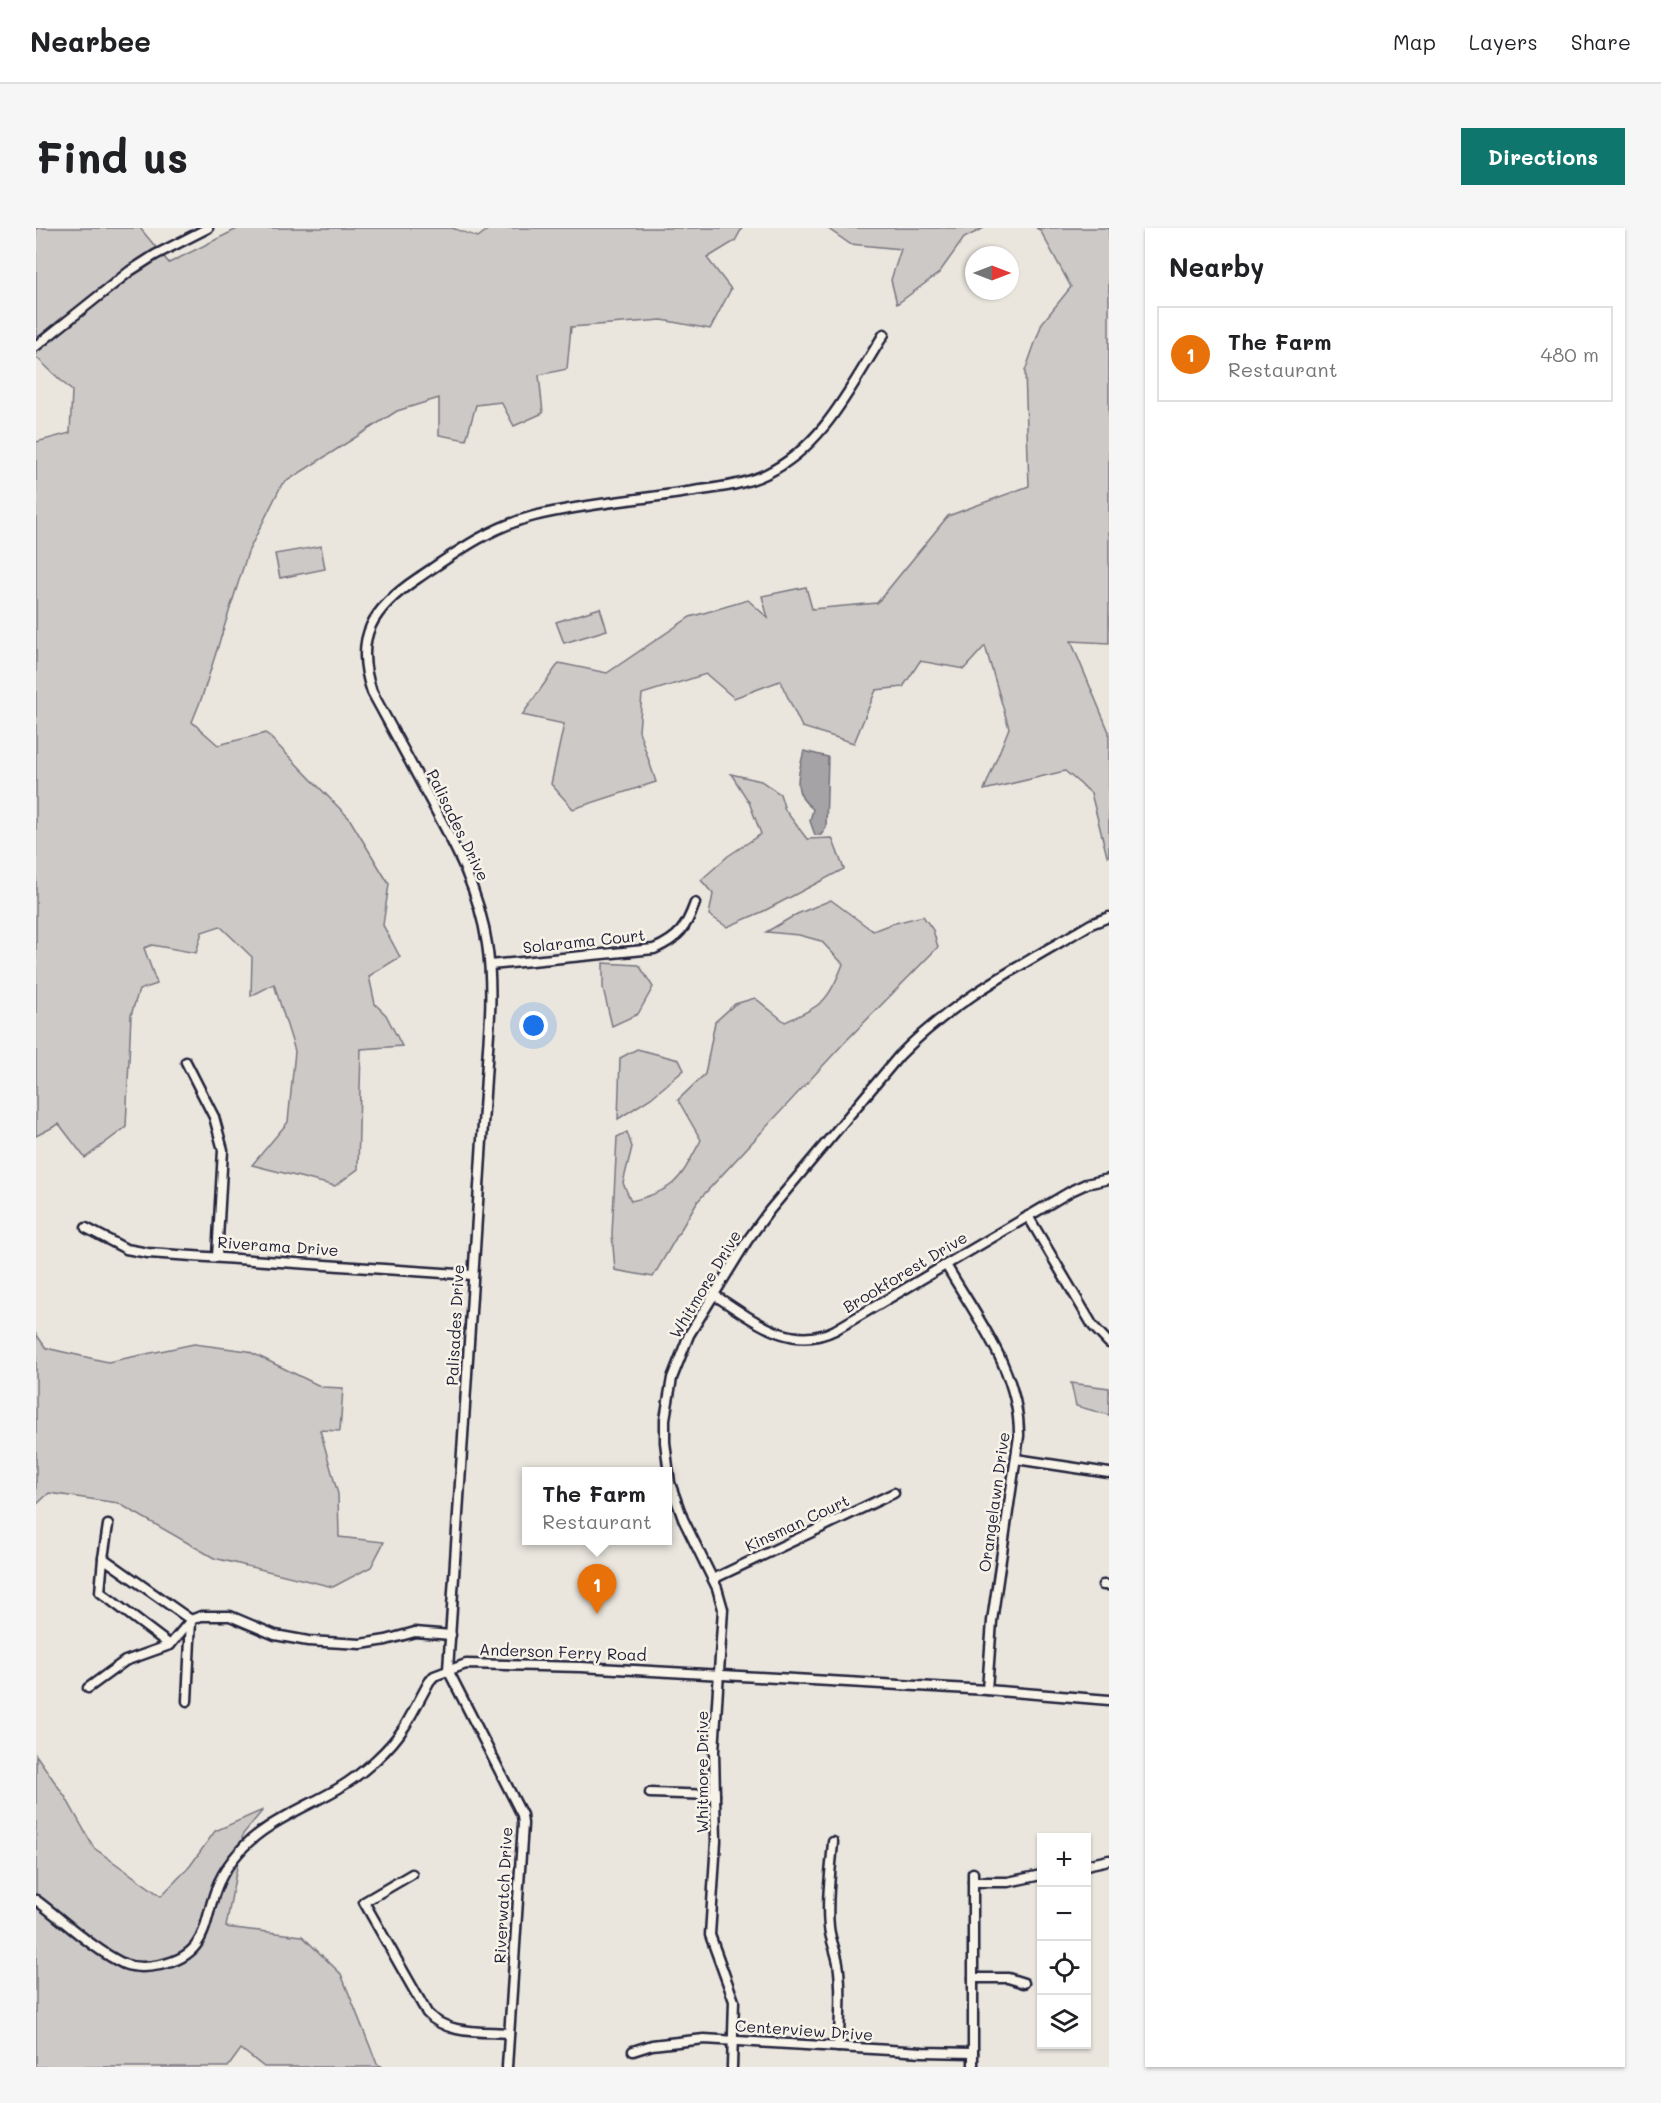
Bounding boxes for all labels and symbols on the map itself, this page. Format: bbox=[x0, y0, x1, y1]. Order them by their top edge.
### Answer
north arrow bbox=[965, 246, 1019, 300]
street label: Palisades Drive bbox=[422, 766, 495, 884]
street label: Solarama Court bbox=[522, 924, 646, 957]
your location bbox=[519, 1011, 548, 1040]
street label: Whitmore Drive bbox=[664, 1226, 745, 1342]
street label: Brookforest Drive bbox=[839, 1226, 971, 1317]
street label: Riverama Drive bbox=[217, 1231, 339, 1260]
street label: Palisades Drive bbox=[441, 1264, 468, 1386]
street label: Orangelawn Drive bbox=[973, 1430, 1014, 1573]
street label: Kinsman Court bbox=[741, 1489, 852, 1556]
pin: 1 bbox=[578, 1564, 616, 1614]
street label: Anderson Ferry Road bbox=[479, 1638, 647, 1665]
street label: Whitmore Drive bbox=[691, 1711, 712, 1833]
street label: Riverwatch Drive bbox=[488, 1826, 517, 1964]
street label: Centerview Drive bbox=[734, 2014, 874, 2045]

